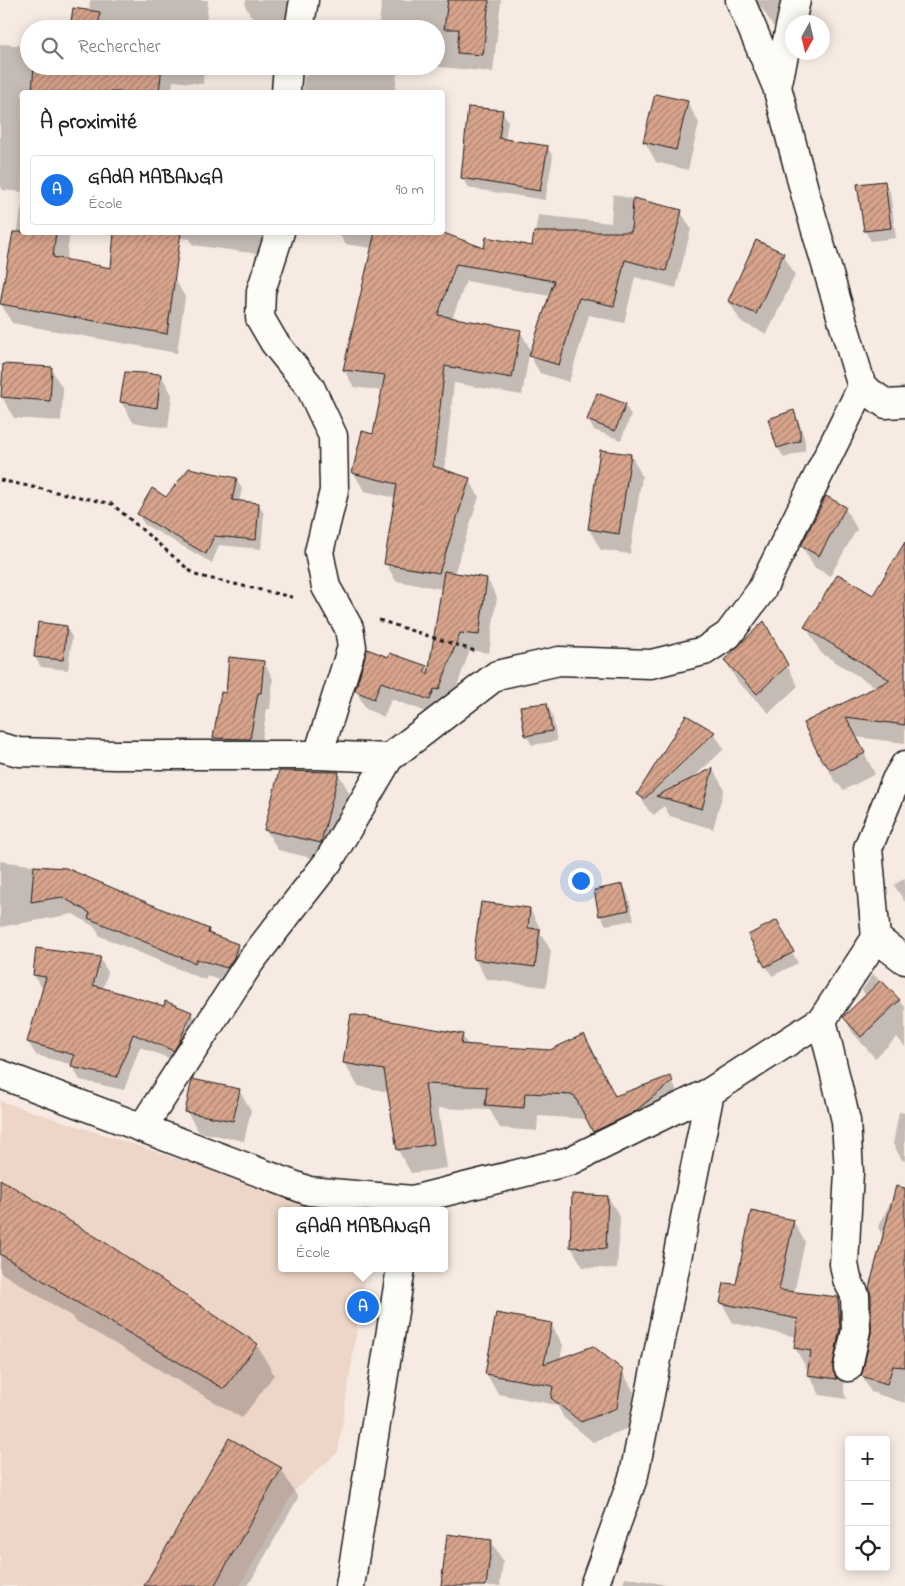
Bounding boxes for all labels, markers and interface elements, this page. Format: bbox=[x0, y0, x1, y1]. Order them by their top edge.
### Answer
north arrow bbox=[785, 15, 830, 60]
search box bbox=[20, 20, 445, 75]
icon: search bbox=[38, 34, 66, 62]
text: Rechercher bbox=[78, 34, 161, 61]
text: À proximité bbox=[40, 108, 137, 138]
text: GAdA MABANGA bbox=[88, 165, 223, 192]
text: A bbox=[52, 178, 62, 202]
text: 90 m bbox=[396, 178, 424, 202]
text: École bbox=[88, 192, 123, 216]
your location bbox=[568, 868, 594, 894]
popup bbox=[278, 1207, 448, 1272]
text: GAdA MABANGA bbox=[296, 1214, 430, 1241]
text: École bbox=[296, 1241, 330, 1265]
pin: A bbox=[347, 1288, 379, 1326]
map controls bbox=[845, 1436, 890, 1571]
button: + bbox=[845, 1436, 890, 1481]
button: − bbox=[845, 1481, 890, 1526]
button: locate bbox=[845, 1526, 890, 1571]

